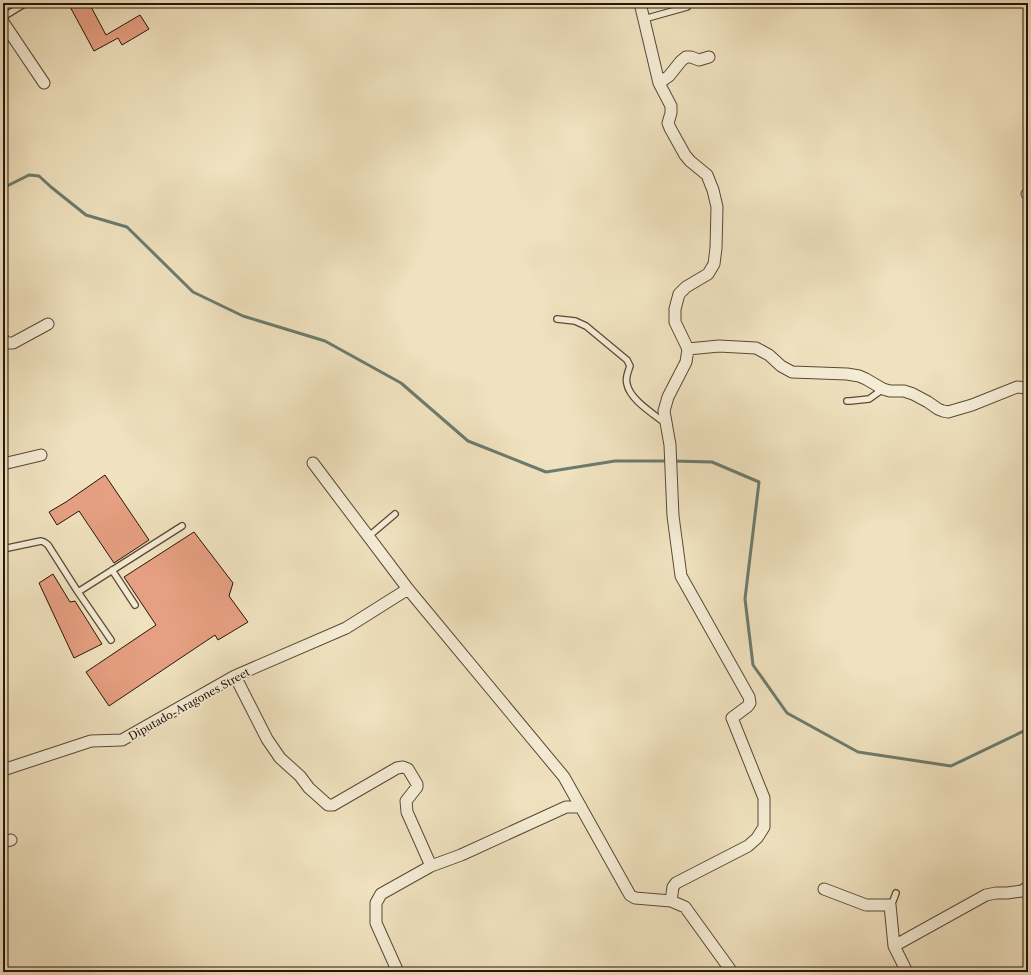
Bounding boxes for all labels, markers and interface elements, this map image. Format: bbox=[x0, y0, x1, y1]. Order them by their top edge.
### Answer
street label: Diputado-Aragones Street bbox=[126, 665, 252, 743]

